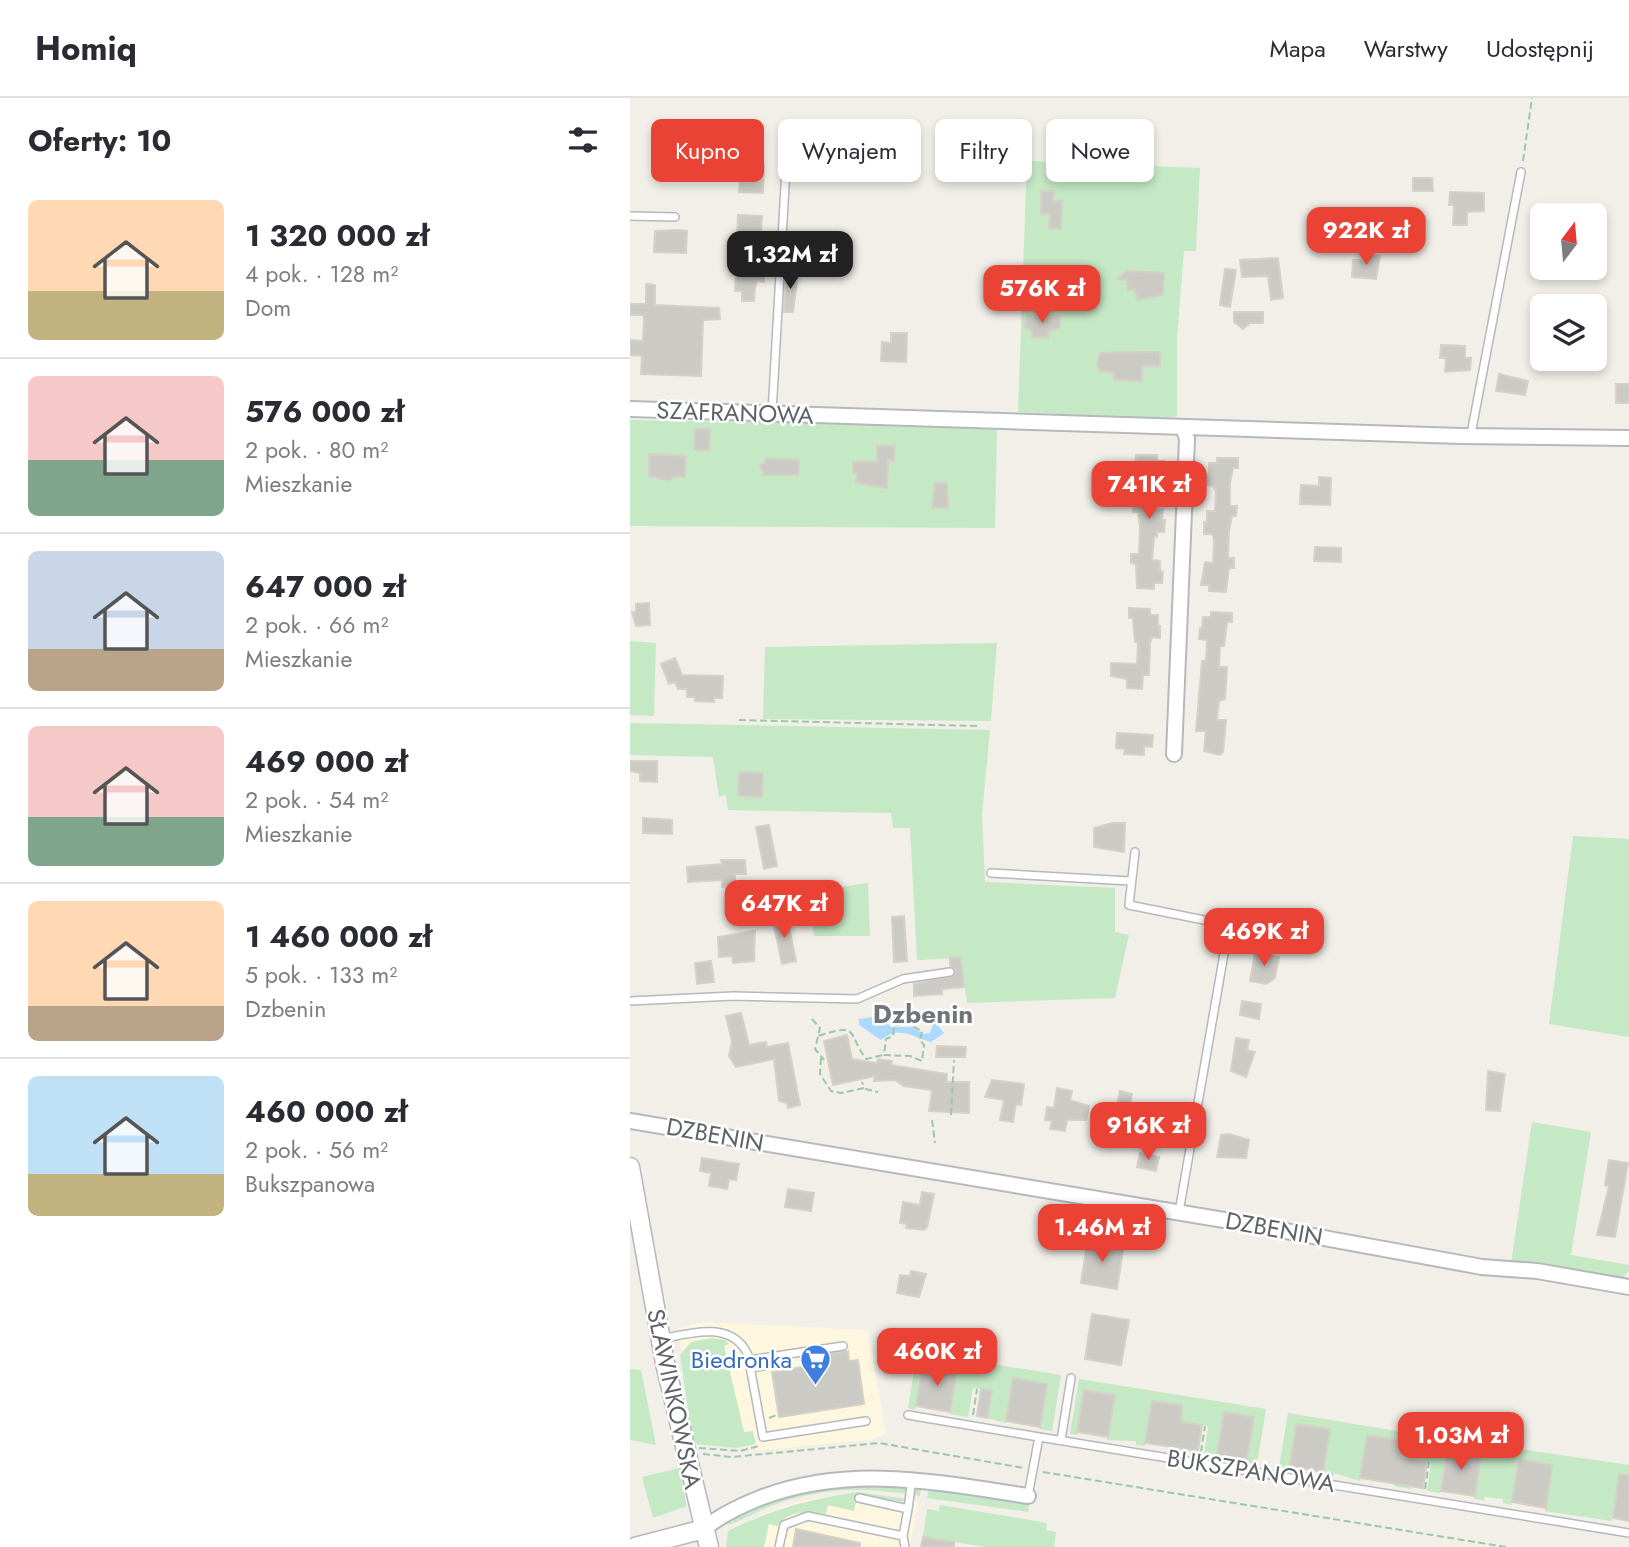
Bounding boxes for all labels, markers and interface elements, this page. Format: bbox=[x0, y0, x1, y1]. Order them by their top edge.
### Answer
text: Homiq bbox=[35, 25, 137, 72]
text: Mapa bbox=[1269, 31, 1326, 66]
text: Warstwy bbox=[1364, 31, 1448, 66]
text: Udostępnij bbox=[1486, 31, 1594, 66]
text: Oferty: 10 bbox=[28, 119, 171, 162]
chip: Kupno bbox=[651, 119, 764, 182]
chip: Wynajem bbox=[778, 119, 921, 182]
chip: Filtry bbox=[935, 119, 1032, 182]
chip: Nowe bbox=[1046, 119, 1154, 182]
icon: filters bbox=[564, 121, 602, 159]
north arrow bbox=[1530, 203, 1606, 280]
map controls bbox=[1530, 203, 1607, 371]
pin: 922K zł bbox=[1301, 208, 1431, 267]
text: 922K zł bbox=[1323, 213, 1409, 247]
text: 1 320 000 zł bbox=[245, 214, 429, 257]
icon: home bbox=[84, 228, 168, 312]
pin: 1.32M zł bbox=[718, 232, 862, 291]
text: 1.32M zł bbox=[743, 237, 837, 271]
text: 4 pok. · 128 m² bbox=[245, 257, 398, 291]
pin: 576K zł bbox=[977, 266, 1107, 325]
text: 576K zł bbox=[999, 271, 1085, 305]
text: Dom bbox=[245, 291, 291, 325]
button: layers bbox=[1530, 294, 1607, 371]
text: 576 000 zł bbox=[245, 390, 404, 433]
street label: SZAFRANOWA bbox=[656, 392, 814, 433]
icon: home bbox=[84, 404, 168, 488]
text: 2 pok. · 80 m² bbox=[245, 433, 388, 467]
pin: 741K zł bbox=[1084, 462, 1214, 521]
text: Mieszkanie bbox=[245, 467, 352, 501]
text: 741K zł bbox=[1108, 467, 1190, 501]
text: 647 000 zł bbox=[245, 565, 405, 608]
icon: home bbox=[84, 579, 168, 663]
text: 2 pok. · 66 m² bbox=[245, 608, 388, 642]
text: Mieszkanie bbox=[245, 642, 352, 676]
text: 469 000 zł bbox=[245, 740, 407, 783]
icon: home bbox=[84, 754, 168, 838]
text: 2 pok. · 54 m² bbox=[245, 783, 388, 817]
text: Mieszkanie bbox=[245, 817, 352, 851]
pin: 647K zł bbox=[719, 880, 849, 940]
text: 647K zł bbox=[741, 886, 827, 920]
pin: 469K zł bbox=[1199, 908, 1329, 968]
text: 469K zł bbox=[1220, 914, 1308, 948]
text: 1 460 000 zł bbox=[245, 915, 431, 958]
icon: home bbox=[84, 929, 168, 1013]
text: 5 pok. · 133 m² bbox=[245, 958, 397, 992]
text: Dzbenin bbox=[245, 992, 326, 1026]
district label: Dzbenin bbox=[873, 995, 973, 1033]
text: 460 000 zł bbox=[245, 1090, 407, 1133]
pin: 916K zł bbox=[1083, 1102, 1213, 1162]
icon: home bbox=[84, 1104, 168, 1188]
text: 916K zł bbox=[1106, 1108, 1190, 1142]
street label: DZBENIN bbox=[664, 1109, 767, 1160]
text: 2 pok. · 56 m² bbox=[245, 1133, 388, 1167]
text: Bukszpanowa bbox=[245, 1167, 375, 1201]
street label: DZBENIN bbox=[1223, 1203, 1326, 1254]
pin: 1.46M zł bbox=[1030, 1204, 1174, 1264]
text: 1.46M zł bbox=[1054, 1210, 1150, 1244]
street label: SŁAWINKOWSKA bbox=[638, 1306, 711, 1492]
pin: 460K zł bbox=[872, 1328, 1002, 1388]
text: 460K zł bbox=[893, 1334, 981, 1368]
place label: Biedronka bbox=[691, 1342, 792, 1377]
supermarket icon: Biedronka bbox=[798, 1343, 832, 1387]
pin: 1.03M zł bbox=[1389, 1412, 1533, 1472]
text: 1.03M zł bbox=[1414, 1418, 1508, 1452]
street label: BUKSZPANOWA bbox=[1165, 1440, 1338, 1501]

